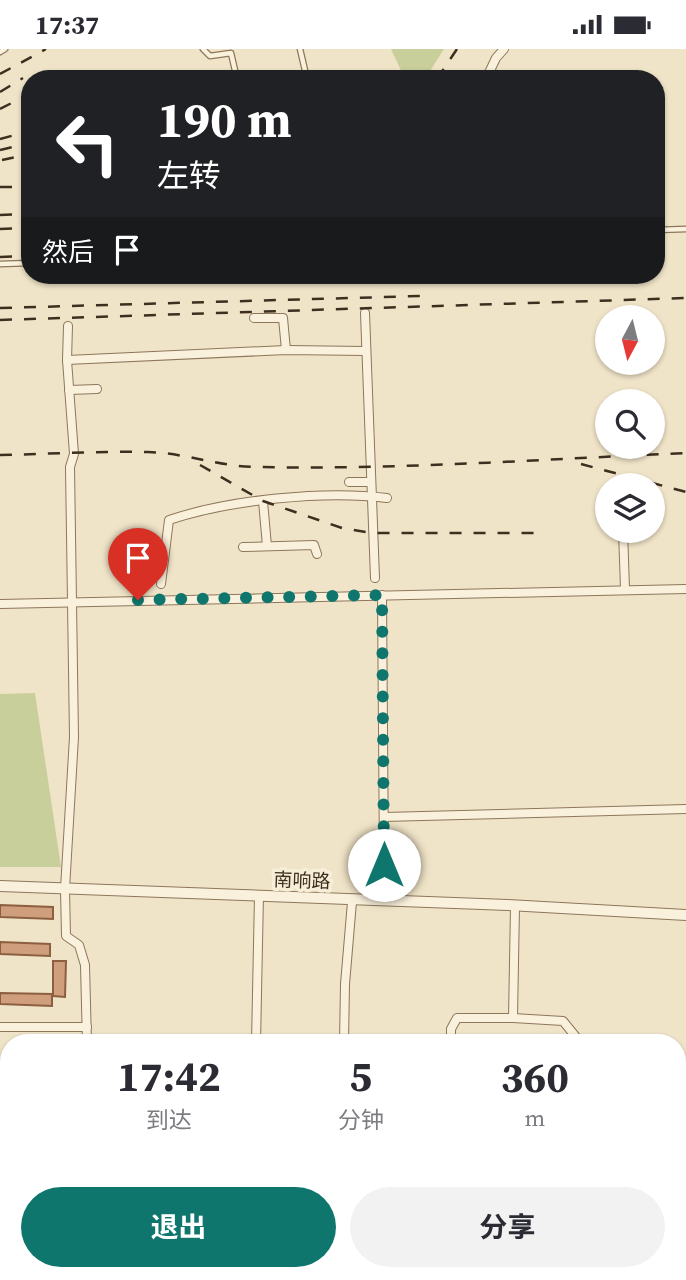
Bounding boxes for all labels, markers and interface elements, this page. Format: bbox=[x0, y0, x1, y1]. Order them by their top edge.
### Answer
text: 17:37 bbox=[35, 7, 99, 43]
text: 190 m bbox=[157, 86, 292, 153]
icon: left bbox=[42, 98, 133, 189]
text: 左转 bbox=[157, 154, 221, 198]
icon: arrive bbox=[108, 231, 146, 269]
text: 然后 bbox=[42, 234, 94, 270]
north arrow bbox=[595, 305, 665, 375]
map controls bbox=[595, 305, 665, 543]
button: search bbox=[595, 389, 665, 459]
button: layers bbox=[595, 473, 665, 543]
pin bbox=[108, 528, 168, 600]
icon: arrive bbox=[119, 539, 157, 577]
position arrow bbox=[347, 828, 421, 902]
street label: 南响路 bbox=[273, 866, 331, 894]
text: 17:42 bbox=[117, 1047, 221, 1105]
text: 5 bbox=[349, 1047, 372, 1105]
text: 360 bbox=[501, 1048, 569, 1106]
text: m bbox=[524, 1102, 545, 1134]
text: 到达 bbox=[146, 1104, 192, 1136]
text: 分钟 bbox=[338, 1104, 384, 1136]
button: 退出 bbox=[21, 1187, 336, 1267]
button: 分享 bbox=[350, 1187, 665, 1267]

